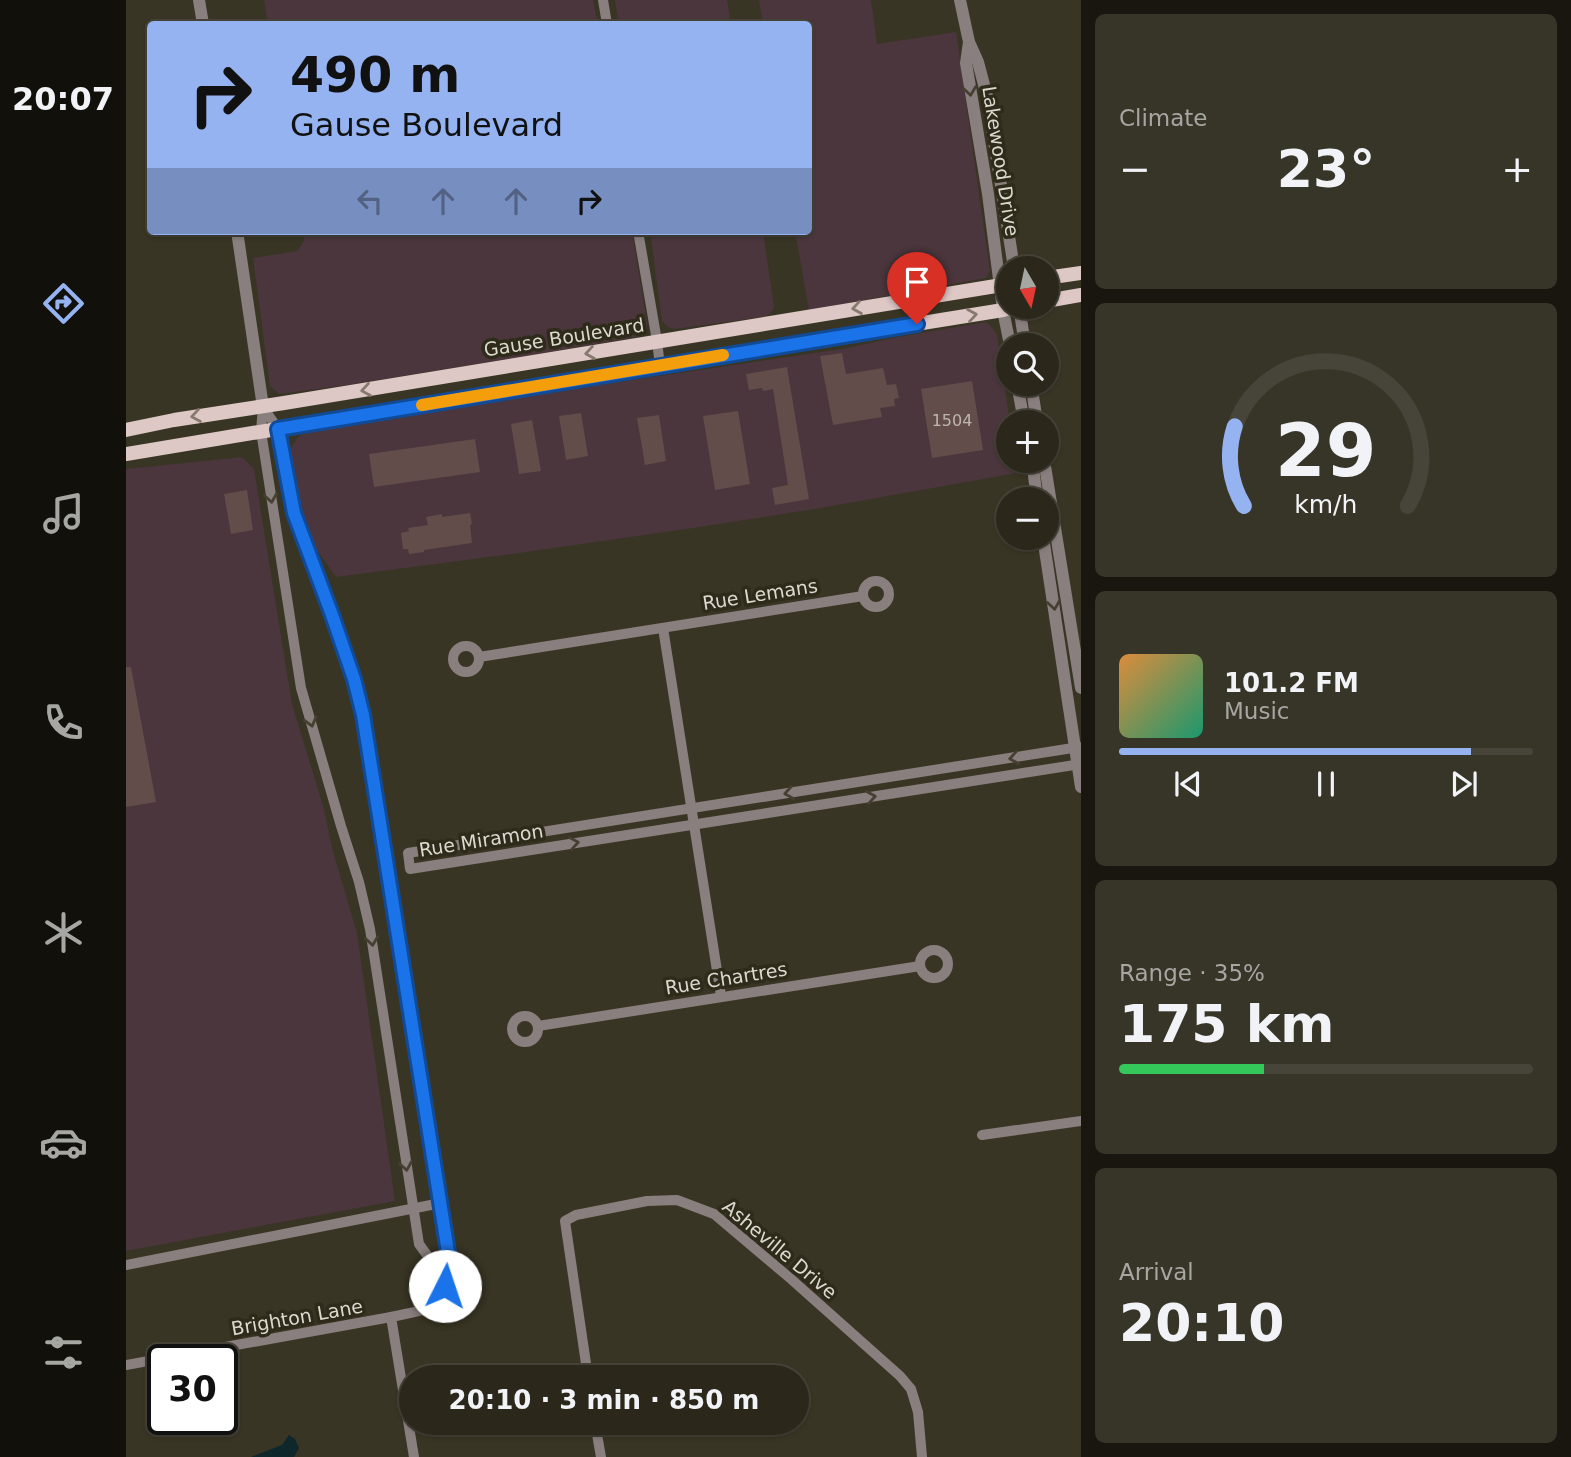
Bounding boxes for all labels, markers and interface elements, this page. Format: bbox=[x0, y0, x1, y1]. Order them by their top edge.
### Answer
text: 490 m bbox=[290, 47, 460, 104]
icon: right bbox=[175, 49, 266, 140]
text: 20:07 bbox=[12, 80, 114, 118]
street label: Lakewood Drive bbox=[978, 84, 1024, 238]
one-way arrow bbox=[962, 85, 977, 97]
text: Climate bbox=[1119, 105, 1208, 131]
text: Gause Boulevard bbox=[290, 106, 563, 144]
text: 23° bbox=[1277, 139, 1375, 199]
text: − bbox=[1119, 147, 1151, 191]
text: + bbox=[1501, 147, 1533, 191]
icon: left bbox=[351, 182, 389, 220]
icon: ahead bbox=[424, 182, 462, 220]
icon: ahead bbox=[497, 182, 535, 220]
icon: right bbox=[570, 182, 608, 220]
pin bbox=[887, 252, 947, 324]
north arrow bbox=[996, 256, 1059, 318]
map controls bbox=[996, 256, 1059, 550]
icon: arrive bbox=[898, 263, 936, 301]
icon: directions bbox=[39, 279, 88, 328]
one-way arrow bbox=[851, 300, 863, 315]
one-way arrow bbox=[966, 308, 978, 323]
street label: Gause Boulevard bbox=[482, 313, 646, 361]
button: search bbox=[996, 333, 1059, 396]
one-way arrow bbox=[584, 344, 596, 359]
one-way arrow bbox=[360, 382, 372, 397]
one-way arrow bbox=[190, 408, 202, 423]
text: 29 bbox=[1275, 408, 1377, 493]
button: + bbox=[996, 410, 1059, 473]
house number: 1504 bbox=[932, 411, 972, 430]
button: − bbox=[996, 487, 1059, 550]
icon: music bbox=[39, 489, 88, 538]
text: km/h bbox=[1294, 490, 1358, 519]
one-way arrow bbox=[263, 492, 278, 504]
street label: Rue Lemans bbox=[701, 574, 819, 614]
one-way arrow bbox=[1046, 599, 1061, 611]
text: 101.2 FM bbox=[1224, 668, 1359, 698]
icon: phone bbox=[39, 698, 88, 747]
text: Music bbox=[1224, 698, 1289, 724]
one-way arrow bbox=[302, 716, 317, 728]
one-way arrow bbox=[1008, 750, 1020, 765]
icon: previous bbox=[1169, 765, 1207, 803]
icon: pause bbox=[1307, 765, 1345, 803]
icon: next bbox=[1445, 765, 1483, 803]
one-way arrow bbox=[783, 785, 795, 800]
one-way arrow bbox=[865, 789, 877, 804]
street label: Rue Miramon bbox=[417, 819, 545, 861]
one-way arrow bbox=[568, 836, 580, 851]
icon: climate bbox=[39, 908, 88, 957]
one-way arrow bbox=[364, 935, 379, 947]
street label: Rue Chartres bbox=[663, 957, 789, 999]
text: Range · 35% bbox=[1119, 960, 1265, 986]
text: 175 km bbox=[1119, 994, 1334, 1054]
icon: car bbox=[39, 1118, 88, 1167]
one-way arrow bbox=[398, 1160, 413, 1172]
street label: Asheville Drive bbox=[719, 1195, 841, 1303]
position arrow bbox=[408, 1249, 482, 1323]
text: Arrival bbox=[1119, 1259, 1194, 1285]
text: 20:10 bbox=[1119, 1293, 1285, 1353]
street label: Brighton Lane bbox=[229, 1295, 365, 1339]
icon: filters bbox=[39, 1328, 88, 1377]
speed limit sign: 30 bbox=[147, 1344, 238, 1435]
text: 20:10 · 3 min · 850 m bbox=[449, 1385, 759, 1415]

